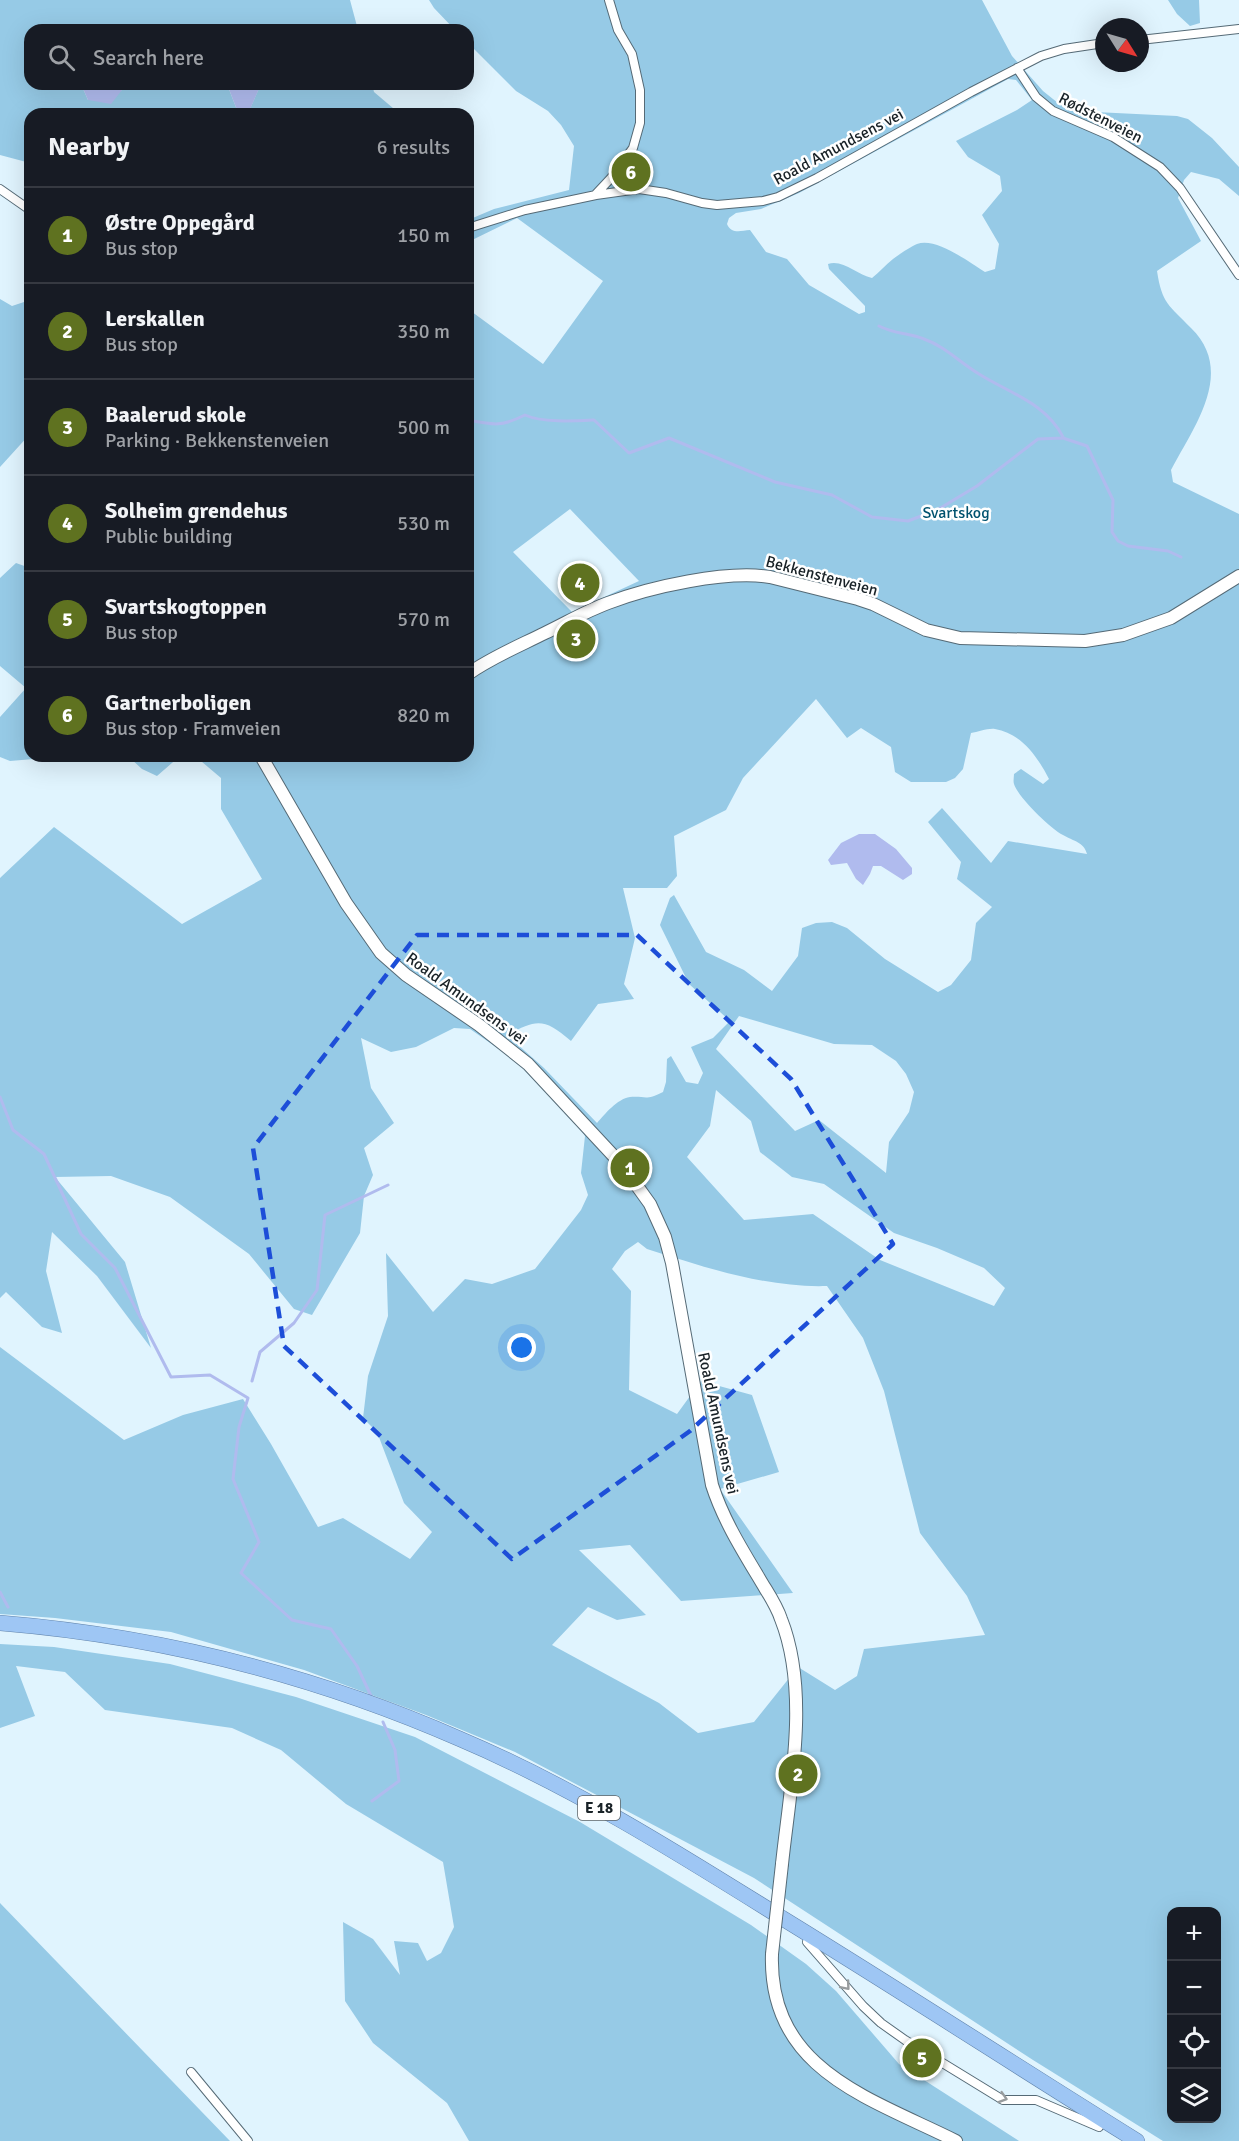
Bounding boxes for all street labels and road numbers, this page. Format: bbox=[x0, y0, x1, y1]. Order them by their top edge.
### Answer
street label: Rødstenveien bbox=[1055, 88, 1146, 148]
street label: Roald Amundsens vei bbox=[770, 104, 907, 190]
street label: Bekkenstenveien bbox=[763, 551, 880, 601]
street label: Roald Amundsens vei bbox=[402, 948, 531, 1049]
street label: Roald Amundsens vei bbox=[693, 1350, 743, 1496]
road number: E 18 bbox=[578, 1796, 620, 1820]

